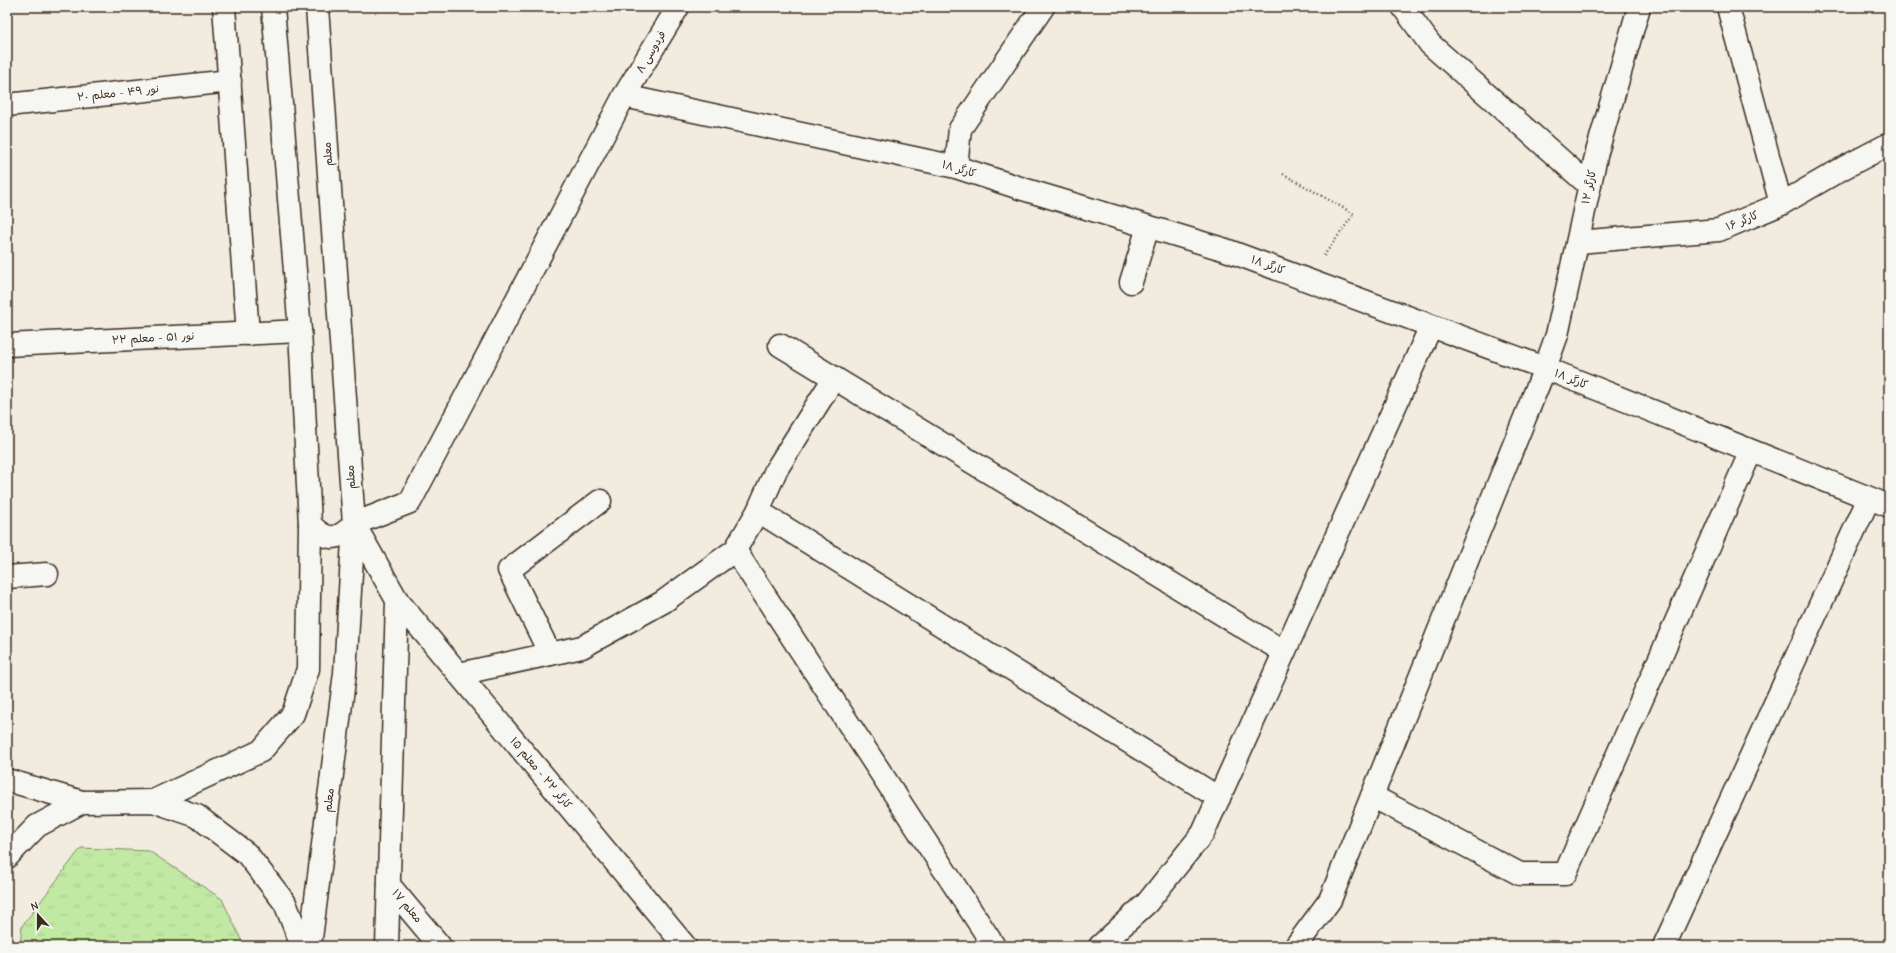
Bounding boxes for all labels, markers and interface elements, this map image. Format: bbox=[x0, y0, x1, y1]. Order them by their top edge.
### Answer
street label: فردوسی ۸ bbox=[633, 29, 670, 76]
street label: نور ۴۹ - معلم ۲۰ bbox=[76, 82, 160, 106]
street label: معلم bbox=[321, 141, 337, 166]
street label: کارگر ۱۸ bbox=[940, 158, 978, 180]
street label: کارگر ۱۲ bbox=[1579, 168, 1599, 205]
street label: کارگر ۱۶ bbox=[1724, 208, 1760, 234]
street label: کارگر ۱۸ bbox=[1249, 253, 1287, 277]
street label: نور ۵۱ - معلم ۲۲ bbox=[111, 329, 195, 349]
street label: کارگر ۱۸ bbox=[1552, 366, 1590, 392]
street label: معلم bbox=[344, 464, 360, 489]
street label: کارگر ۲۲ - معلم ۱۵ bbox=[506, 735, 575, 813]
street label: معلم bbox=[321, 787, 339, 813]
street label: معلم ۱۷ bbox=[388, 887, 425, 927]
north arrow bbox=[18, 895, 58, 935]
text: N bbox=[29, 899, 40, 913]

